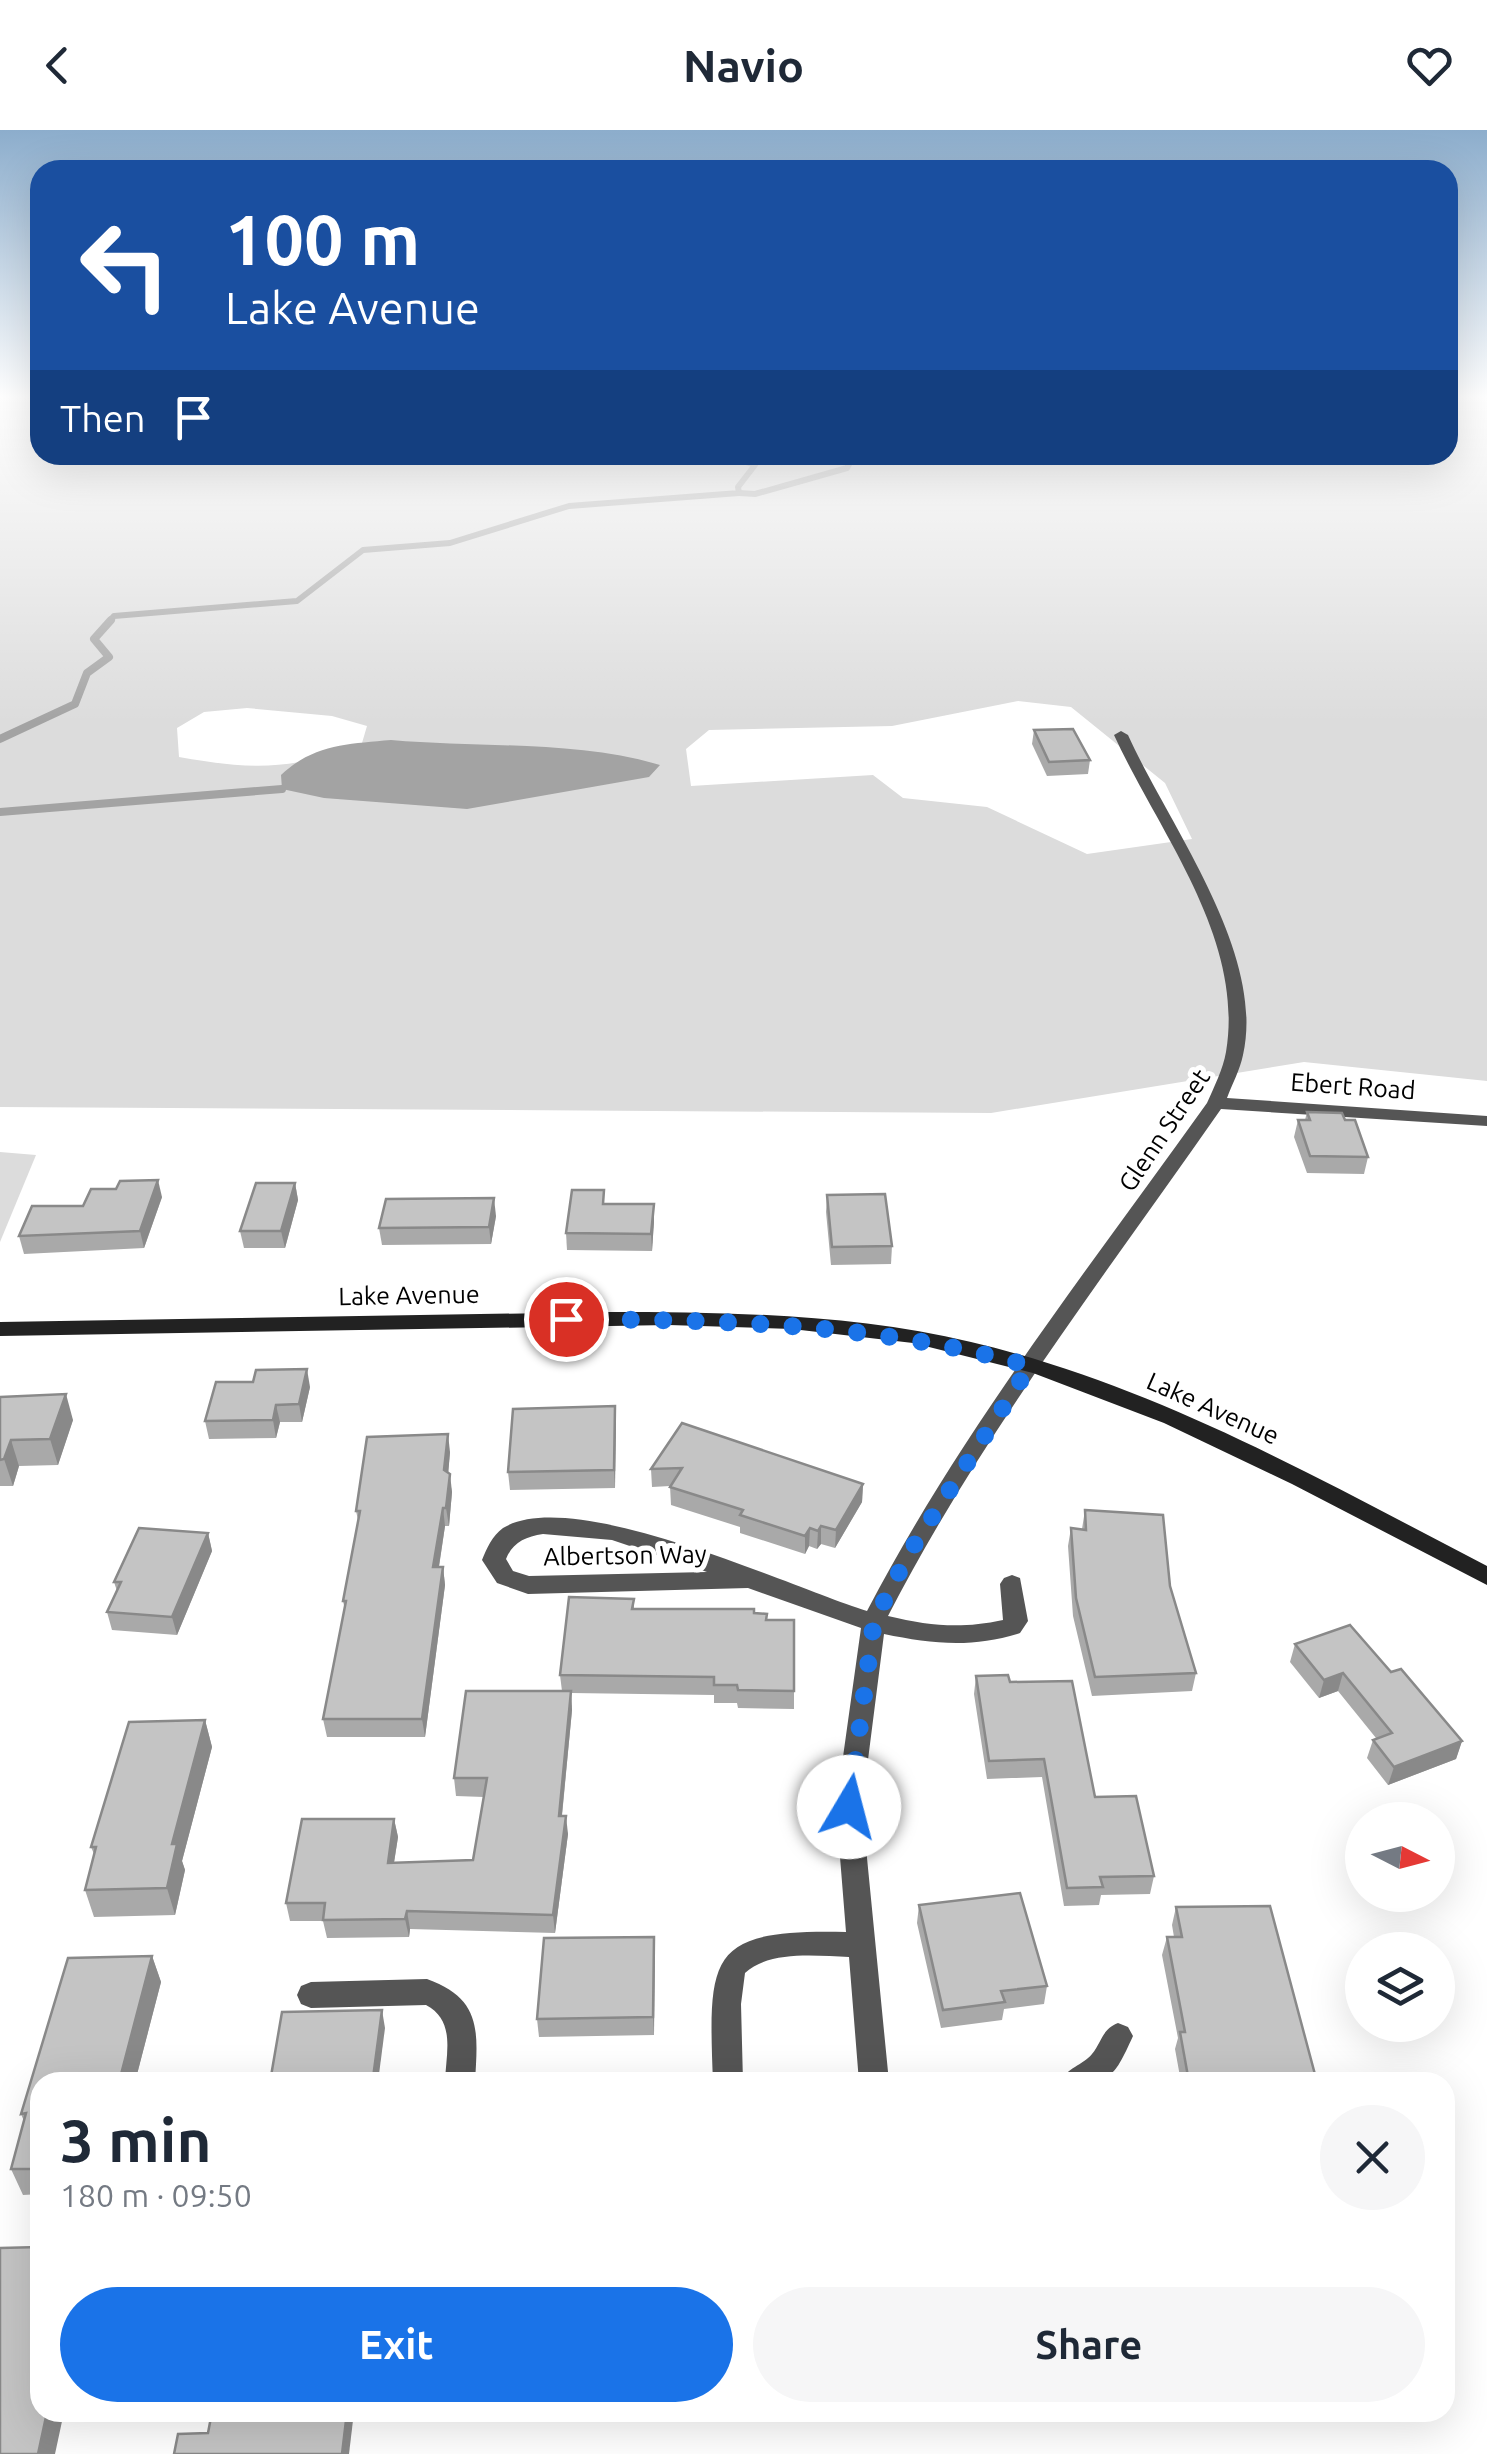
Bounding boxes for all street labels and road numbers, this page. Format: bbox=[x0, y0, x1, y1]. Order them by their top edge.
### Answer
street label: Glenn Street bbox=[1113, 1064, 1215, 1196]
street label: Ebert Road bbox=[1290, 1068, 1416, 1104]
street label: Lake Avenue bbox=[338, 1280, 480, 1310]
street label: Lake Avenue bbox=[1143, 1366, 1283, 1450]
street label: Albertson Way bbox=[543, 1540, 707, 1570]

